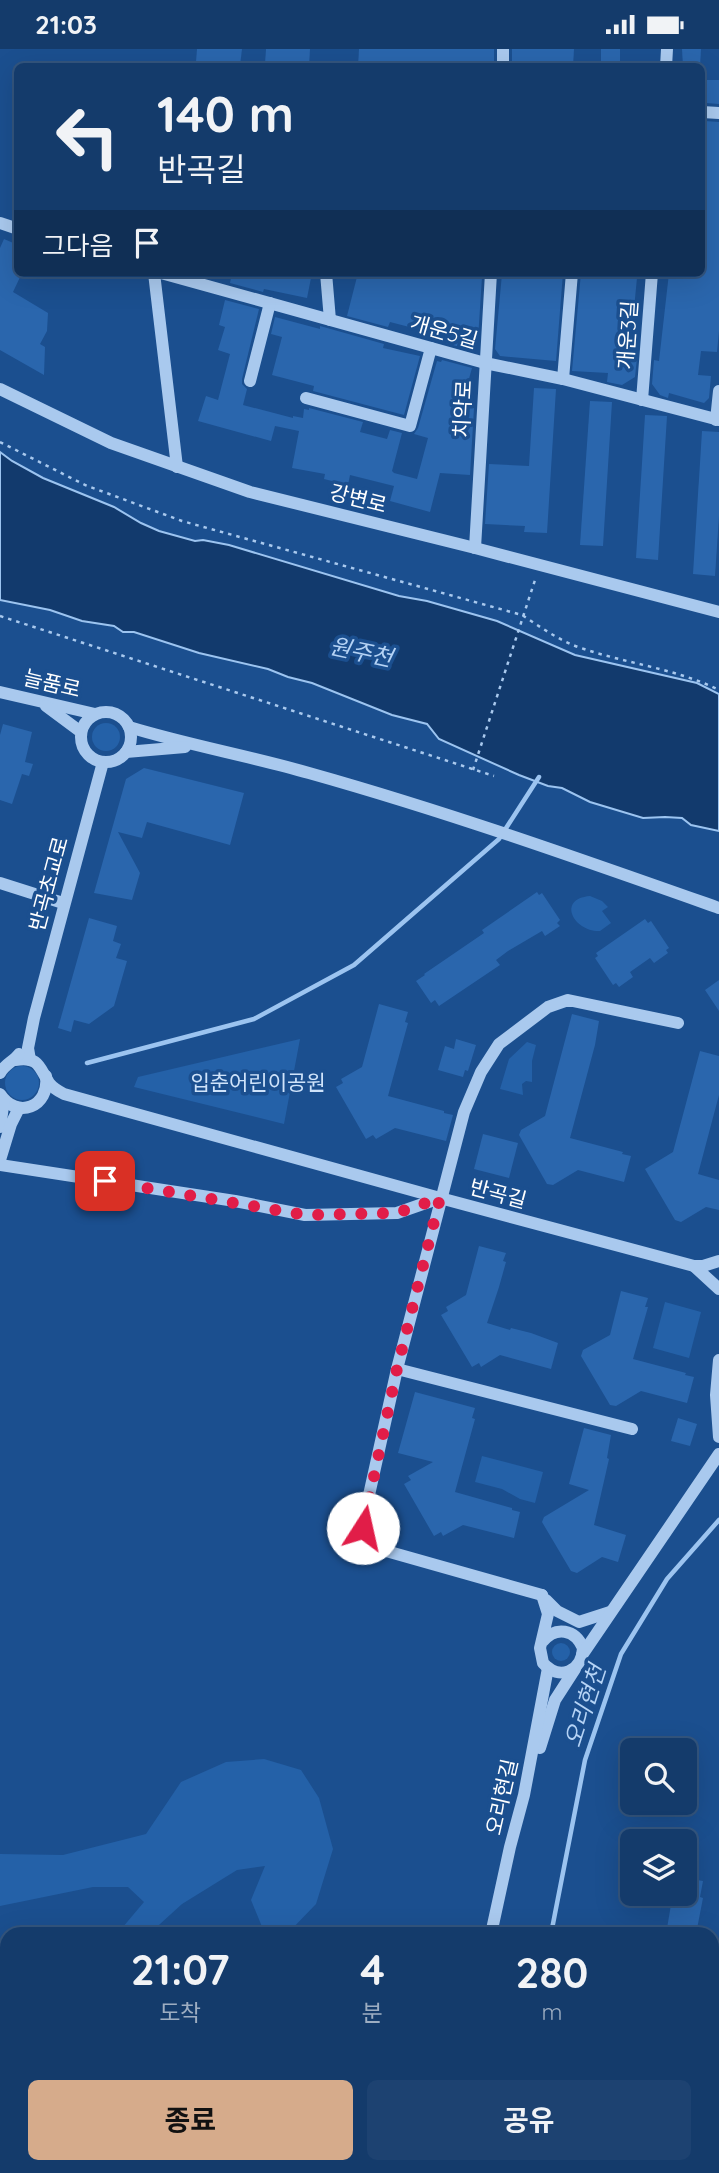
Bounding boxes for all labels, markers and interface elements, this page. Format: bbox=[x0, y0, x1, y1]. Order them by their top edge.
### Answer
text: 21:03 bbox=[35, 8, 97, 41]
text: 140 m bbox=[157, 83, 294, 144]
icon: left bbox=[42, 91, 133, 182]
text: 반곡길 bbox=[157, 149, 245, 189]
icon: arrive bbox=[128, 224, 166, 262]
text: 그다음 bbox=[42, 229, 114, 262]
street label: 개운3길 bbox=[612, 300, 642, 370]
street label: 개운5길 bbox=[407, 309, 481, 353]
street label: 치악로 bbox=[448, 379, 477, 439]
street label: 강변로 bbox=[327, 478, 390, 518]
water label: 원주천 bbox=[327, 631, 398, 673]
street label: 늘품로 bbox=[21, 664, 83, 702]
street label: 반곡초교로 bbox=[23, 834, 73, 934]
park label: 입춘어린이공원 bbox=[190, 1069, 326, 1095]
pin bbox=[75, 1151, 135, 1211]
icon: arrive bbox=[86, 1162, 124, 1200]
street label: 반곡길 bbox=[467, 1173, 530, 1213]
position arrow bbox=[326, 1491, 400, 1565]
water label: 오리현천 bbox=[558, 1658, 612, 1751]
map controls bbox=[620, 1738, 697, 1906]
button: search bbox=[620, 1738, 697, 1815]
street label: 오리현길 bbox=[480, 1756, 522, 1837]
button: layers bbox=[620, 1829, 697, 1906]
text: 21:07 bbox=[131, 1943, 230, 1996]
text: 4 bbox=[360, 1943, 385, 1996]
text: 280 bbox=[516, 1946, 588, 1999]
text: m bbox=[541, 1997, 562, 2026]
text: 도착 bbox=[159, 1998, 201, 2027]
text: 분 bbox=[362, 1998, 383, 2027]
button: 종료 bbox=[28, 2080, 353, 2160]
button: 공유 bbox=[367, 2080, 691, 2160]

